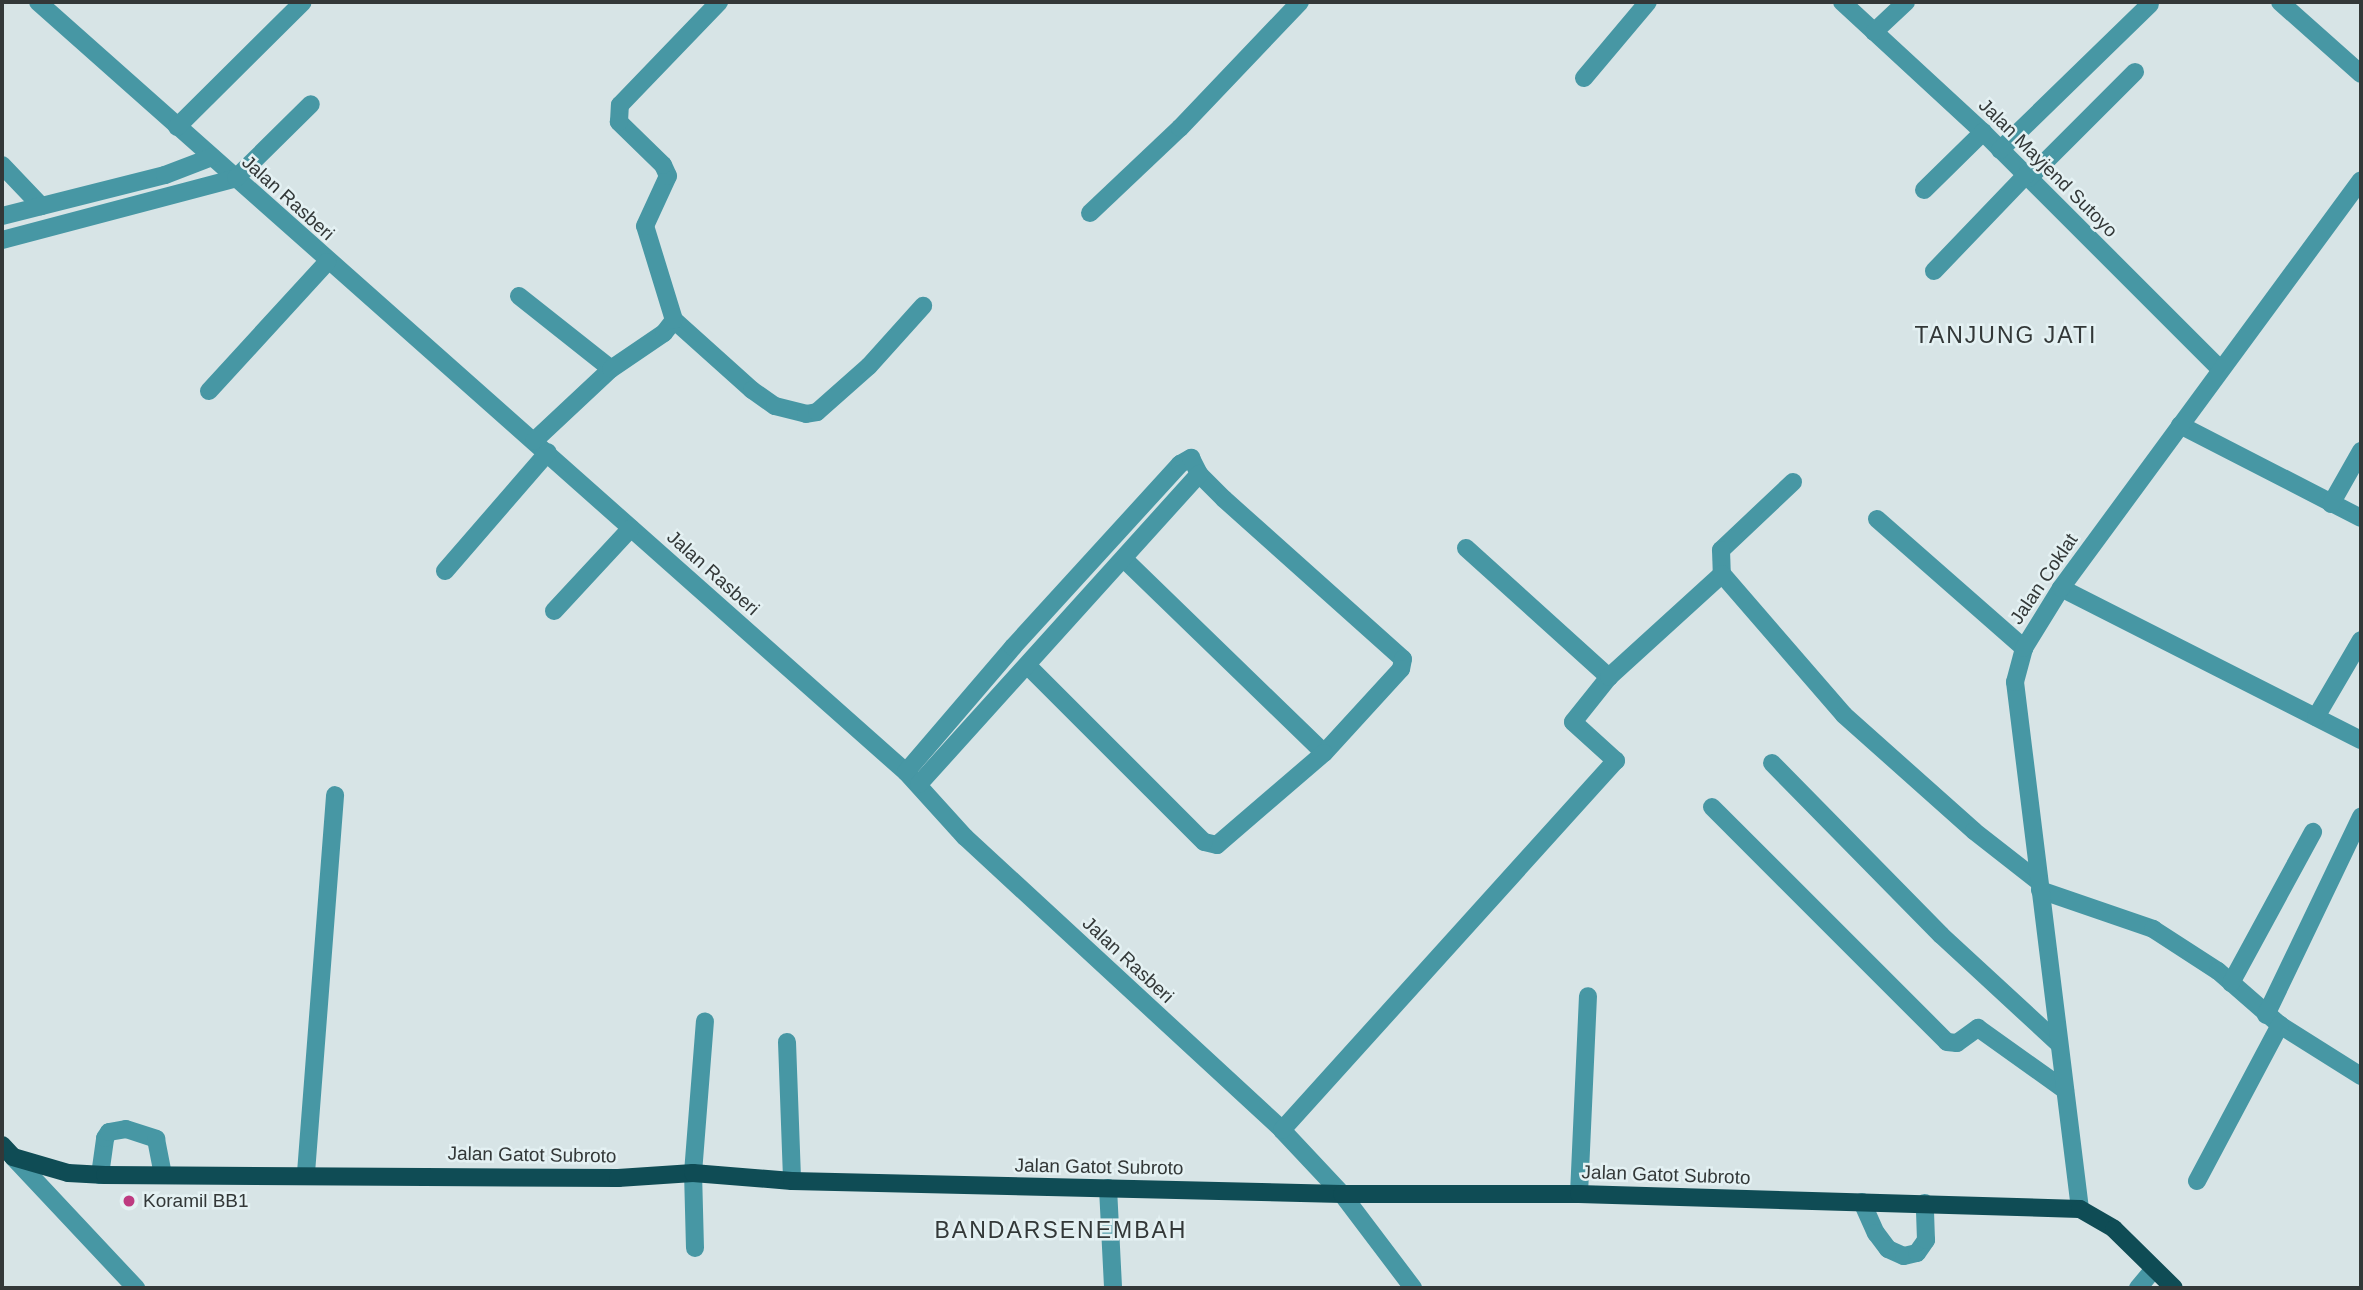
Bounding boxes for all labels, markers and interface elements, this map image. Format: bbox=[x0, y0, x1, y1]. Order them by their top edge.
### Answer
street label: Jalan Mayjend Sutoyo bbox=[1974, 94, 2122, 242]
street label: Jalan Rasberi bbox=[237, 151, 339, 245]
district label: TANJUNG JATI bbox=[1916, 321, 2096, 349]
street label: Jalan Rasberi bbox=[662, 526, 764, 620]
street label: Jalan Coklat bbox=[2005, 529, 2083, 629]
street label: Jalan Rasberi bbox=[1078, 912, 1178, 1008]
street label: Jalan Gatot Subroto bbox=[447, 1142, 617, 1168]
street label: Jalan Gatot Subroto bbox=[1014, 1154, 1184, 1180]
street label: Jalan Gatot Subroto bbox=[1581, 1161, 1751, 1189]
place label: Koramil BB1 bbox=[143, 1190, 249, 1212]
marker: Koramil BB1 bbox=[121, 1193, 137, 1209]
district label: BANDARSENEMBAH bbox=[936, 1216, 1186, 1244]

